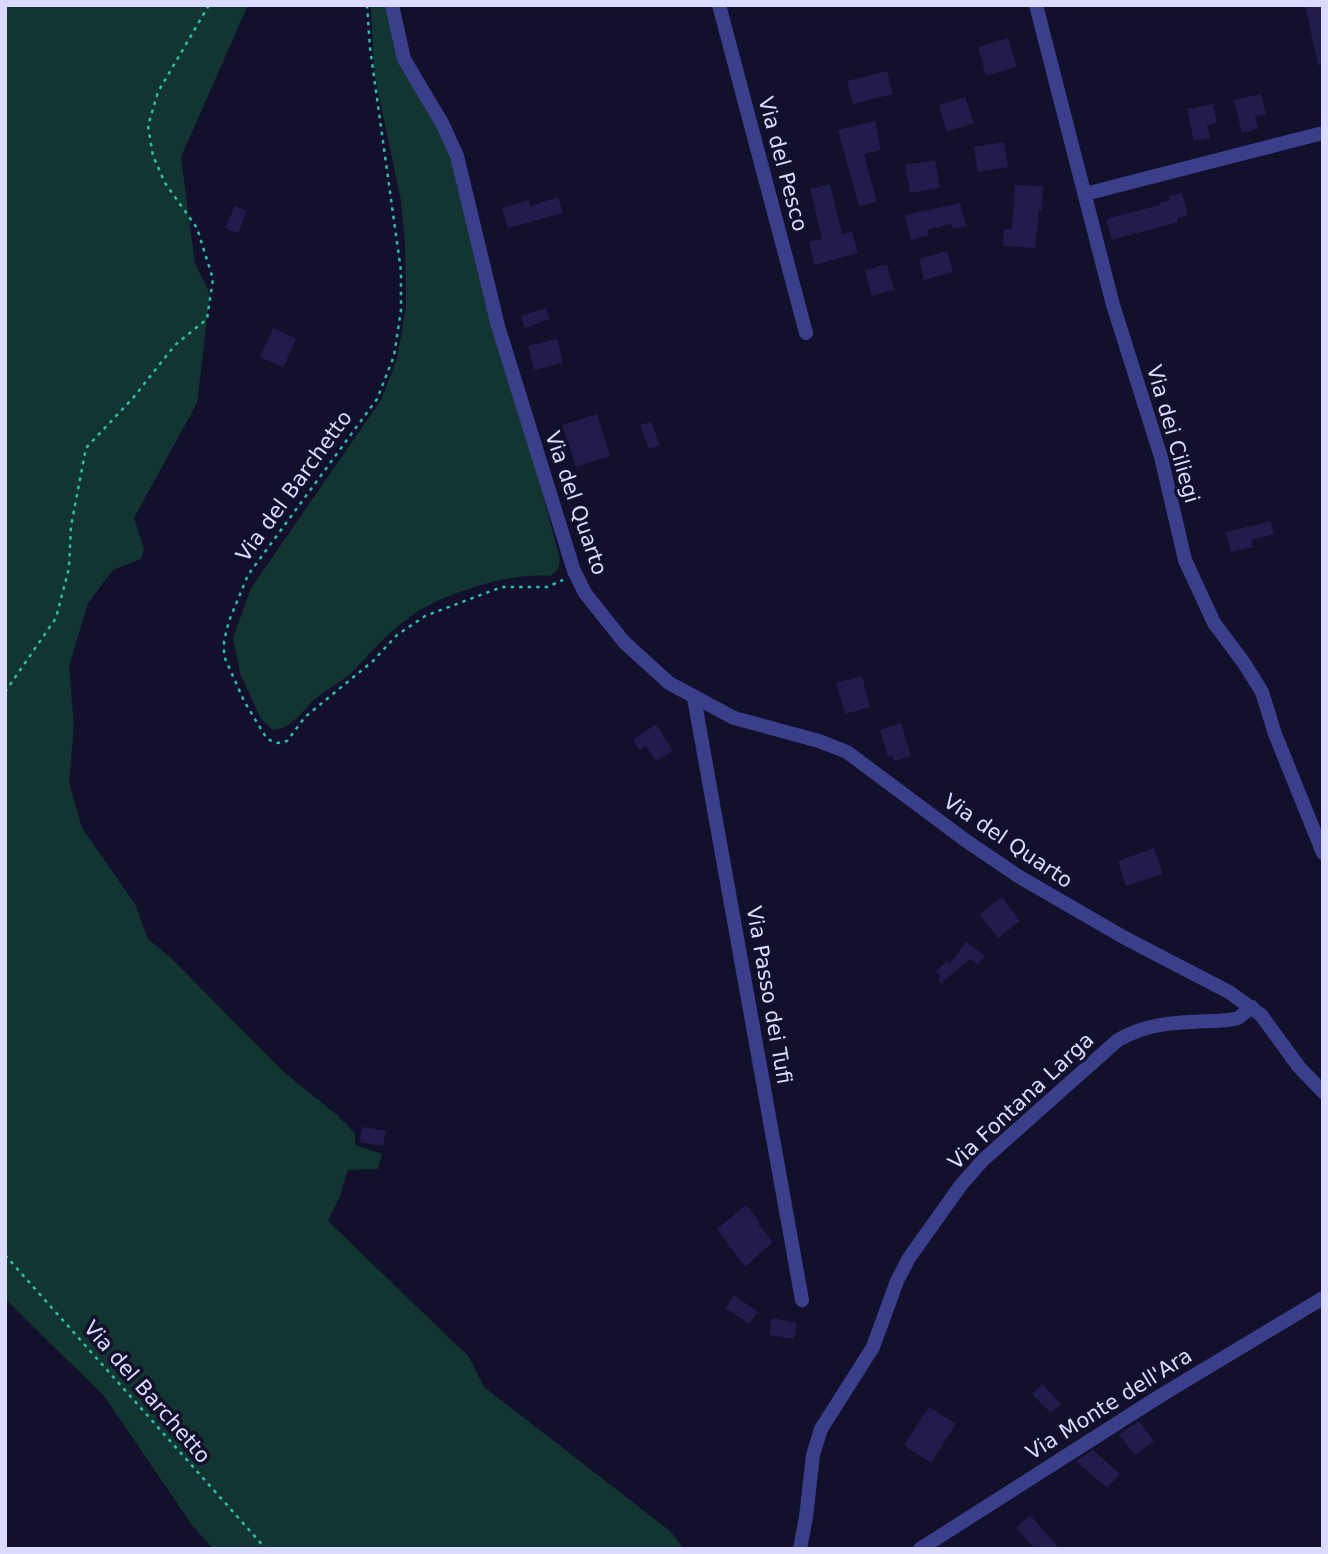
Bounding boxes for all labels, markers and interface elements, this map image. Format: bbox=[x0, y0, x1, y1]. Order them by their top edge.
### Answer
street label: Via del Pesco bbox=[754, 94, 812, 234]
street label: Via dei Ciliegi bbox=[1142, 362, 1204, 506]
street label: Via del Barchetto bbox=[231, 406, 357, 566]
street label: Via del Quarto bbox=[540, 428, 612, 578]
street label: Via del Quarto bbox=[939, 789, 1077, 893]
street label: Via Passo dei Tufi bbox=[742, 904, 796, 1086]
street label: Via Fontana Larga bbox=[943, 1028, 1099, 1174]
street label: Via del Barchetto bbox=[79, 1316, 215, 1468]
street label: Via Monte dell'Ara bbox=[1022, 1343, 1196, 1465]

